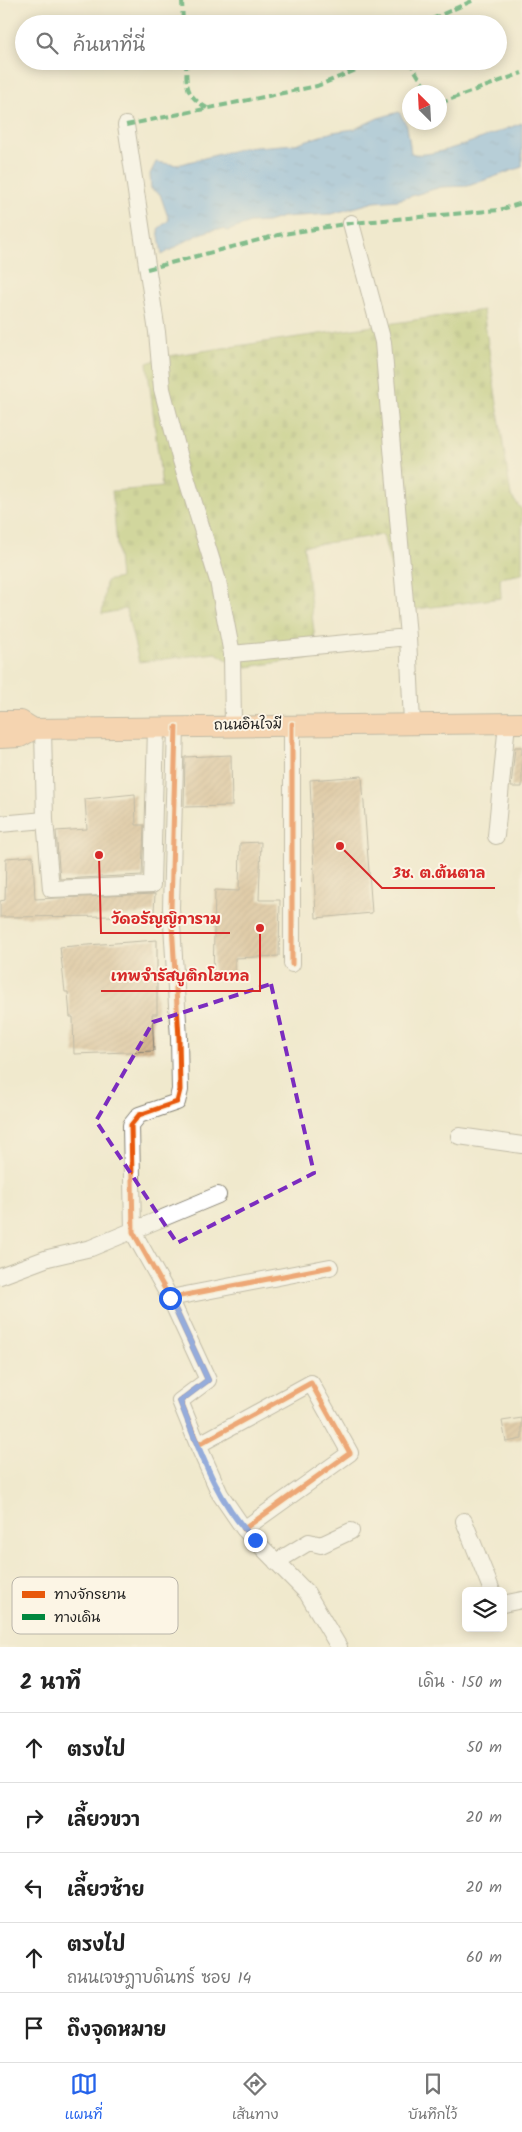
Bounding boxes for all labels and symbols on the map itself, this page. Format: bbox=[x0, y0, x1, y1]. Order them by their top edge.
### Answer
north arrow bbox=[402, 85, 447, 130]
street label: ถนนอินใจมี bbox=[214, 713, 282, 737]
callout: 3ช. ต.ต้นตาล bbox=[382, 858, 495, 888]
text: 3ช. ต.ต้นตาล bbox=[392, 862, 485, 886]
callout: วัดอรัญญิการาม bbox=[101, 903, 230, 933]
text: วัดอรัญญิการาม bbox=[111, 908, 221, 932]
callout: เทพจำรัสบูติกโฮเทล bbox=[101, 961, 260, 991]
text: เทพจำรัสบูติกโฮเทล bbox=[111, 965, 249, 989]
route start bbox=[159, 1287, 182, 1310]
route end bbox=[244, 1529, 267, 1552]
legend bbox=[12, 1577, 178, 1634]
text: ทางจักรยาน bbox=[54, 1584, 127, 1606]
text: ทางเดิน bbox=[54, 1607, 101, 1629]

